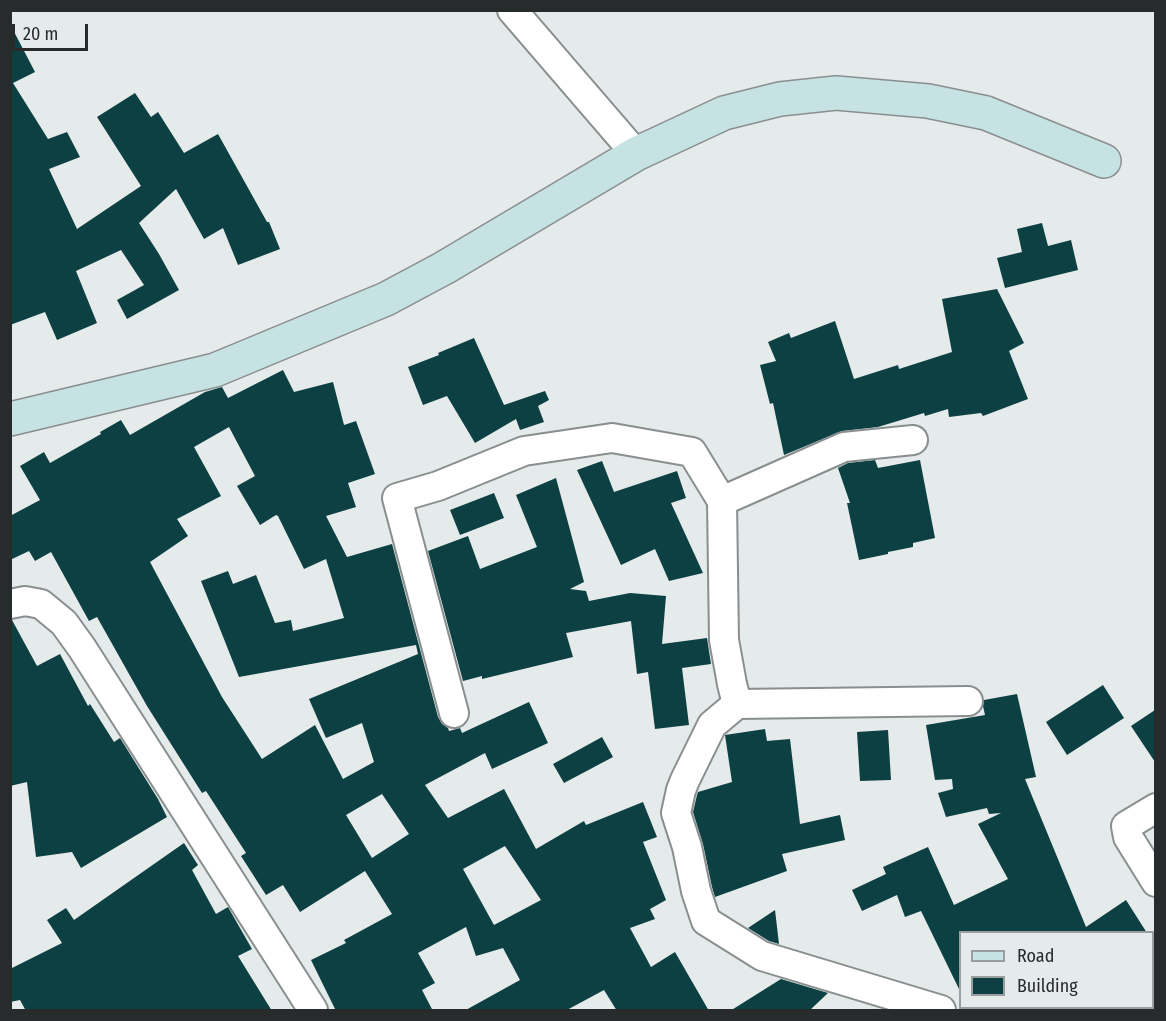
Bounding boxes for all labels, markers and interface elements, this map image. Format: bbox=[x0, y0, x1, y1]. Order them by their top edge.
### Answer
scale bar bbox=[15, 12, 92, 50]
text: 20 m bbox=[23, 23, 58, 45]
legend bbox=[959, 931, 1154, 1009]
text: Road bbox=[1017, 945, 1054, 967]
text: Building bbox=[1017, 975, 1078, 997]

